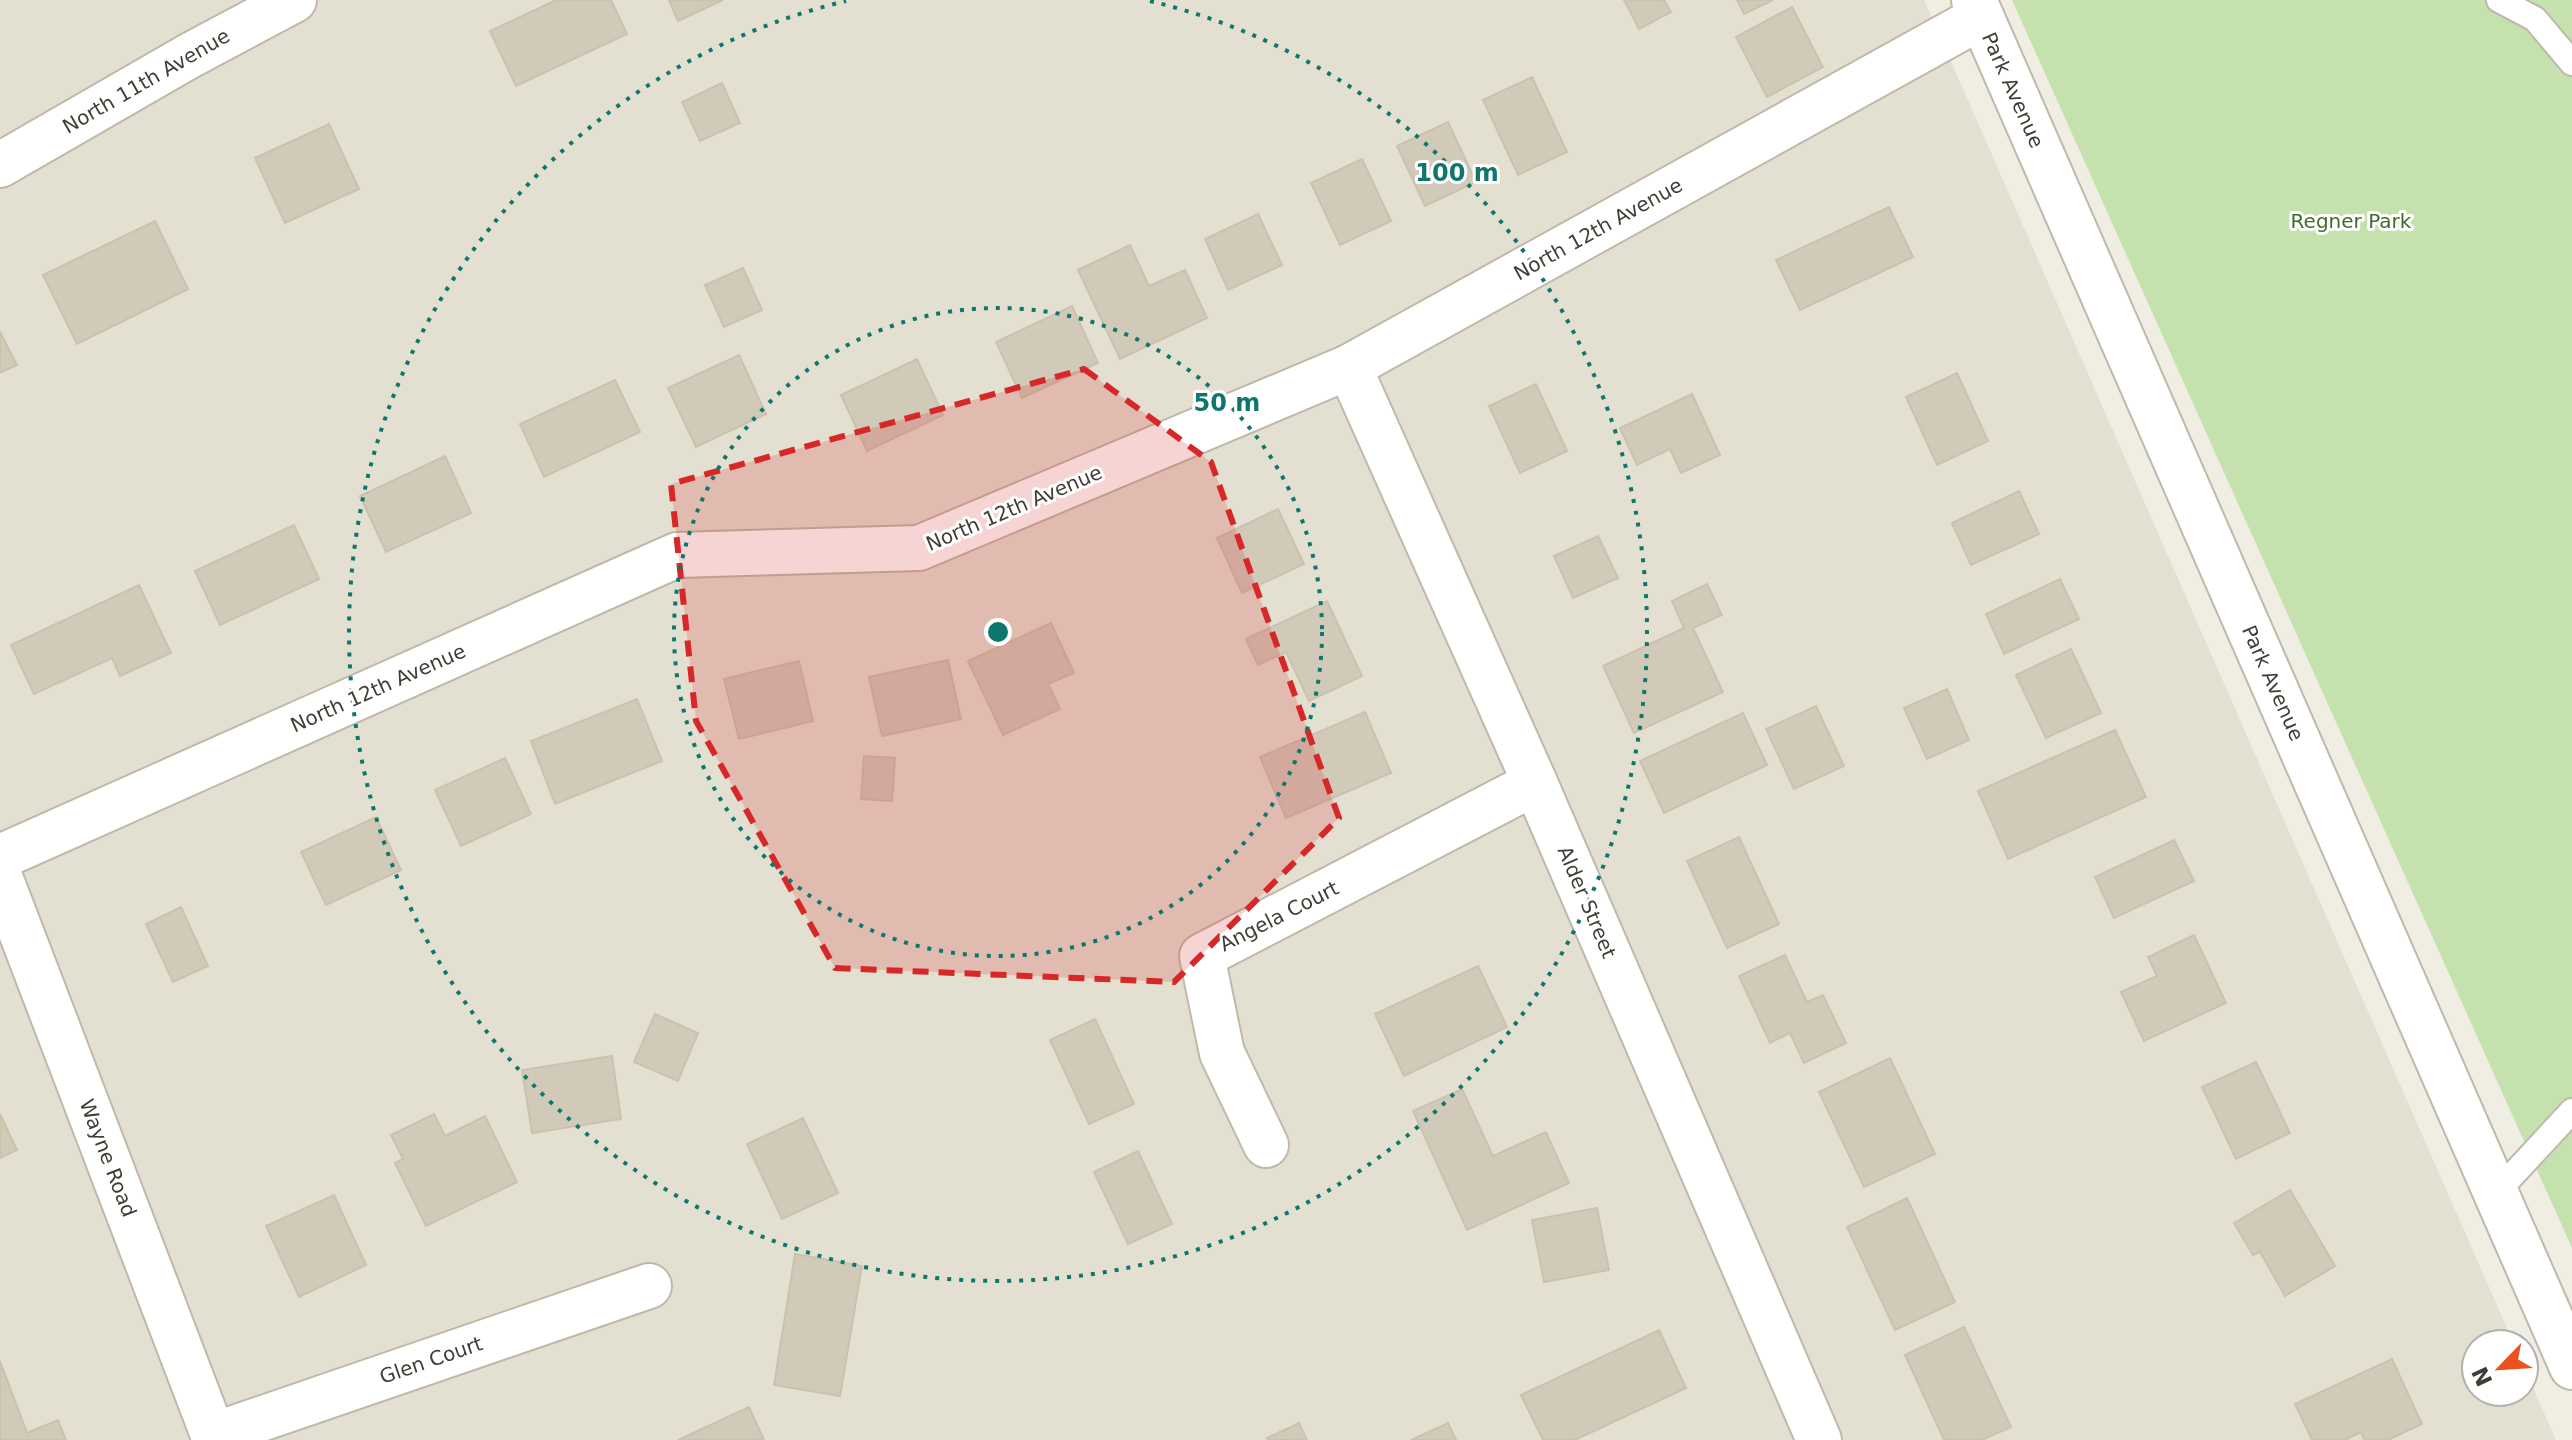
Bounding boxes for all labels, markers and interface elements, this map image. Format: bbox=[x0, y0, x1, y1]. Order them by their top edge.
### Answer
street label: North 11th Avenue bbox=[58, 23, 234, 139]
street label: Park Avenue bbox=[1977, 29, 2049, 151]
text: 100 m bbox=[1415, 159, 1499, 187]
street label: North 12th Avenue bbox=[1510, 173, 1686, 285]
park label: Regner Park bbox=[2291, 209, 2412, 233]
text: 50 m bbox=[1194, 389, 1260, 417]
street label: North 12th Avenue bbox=[922, 460, 1106, 556]
centre of rings bbox=[984, 618, 1012, 646]
street label: Park Avenue bbox=[2237, 622, 2309, 744]
street label: North 12th Avenue bbox=[287, 639, 469, 737]
street label: Alder Street bbox=[1553, 842, 1621, 962]
street label: Angela Court bbox=[1215, 876, 1343, 956]
street label: Wayne Road bbox=[75, 1096, 141, 1220]
north arrow bbox=[2460, 1328, 2540, 1408]
street label: Glen Court bbox=[376, 1331, 486, 1389]
text: N bbox=[2467, 1363, 2498, 1390]

